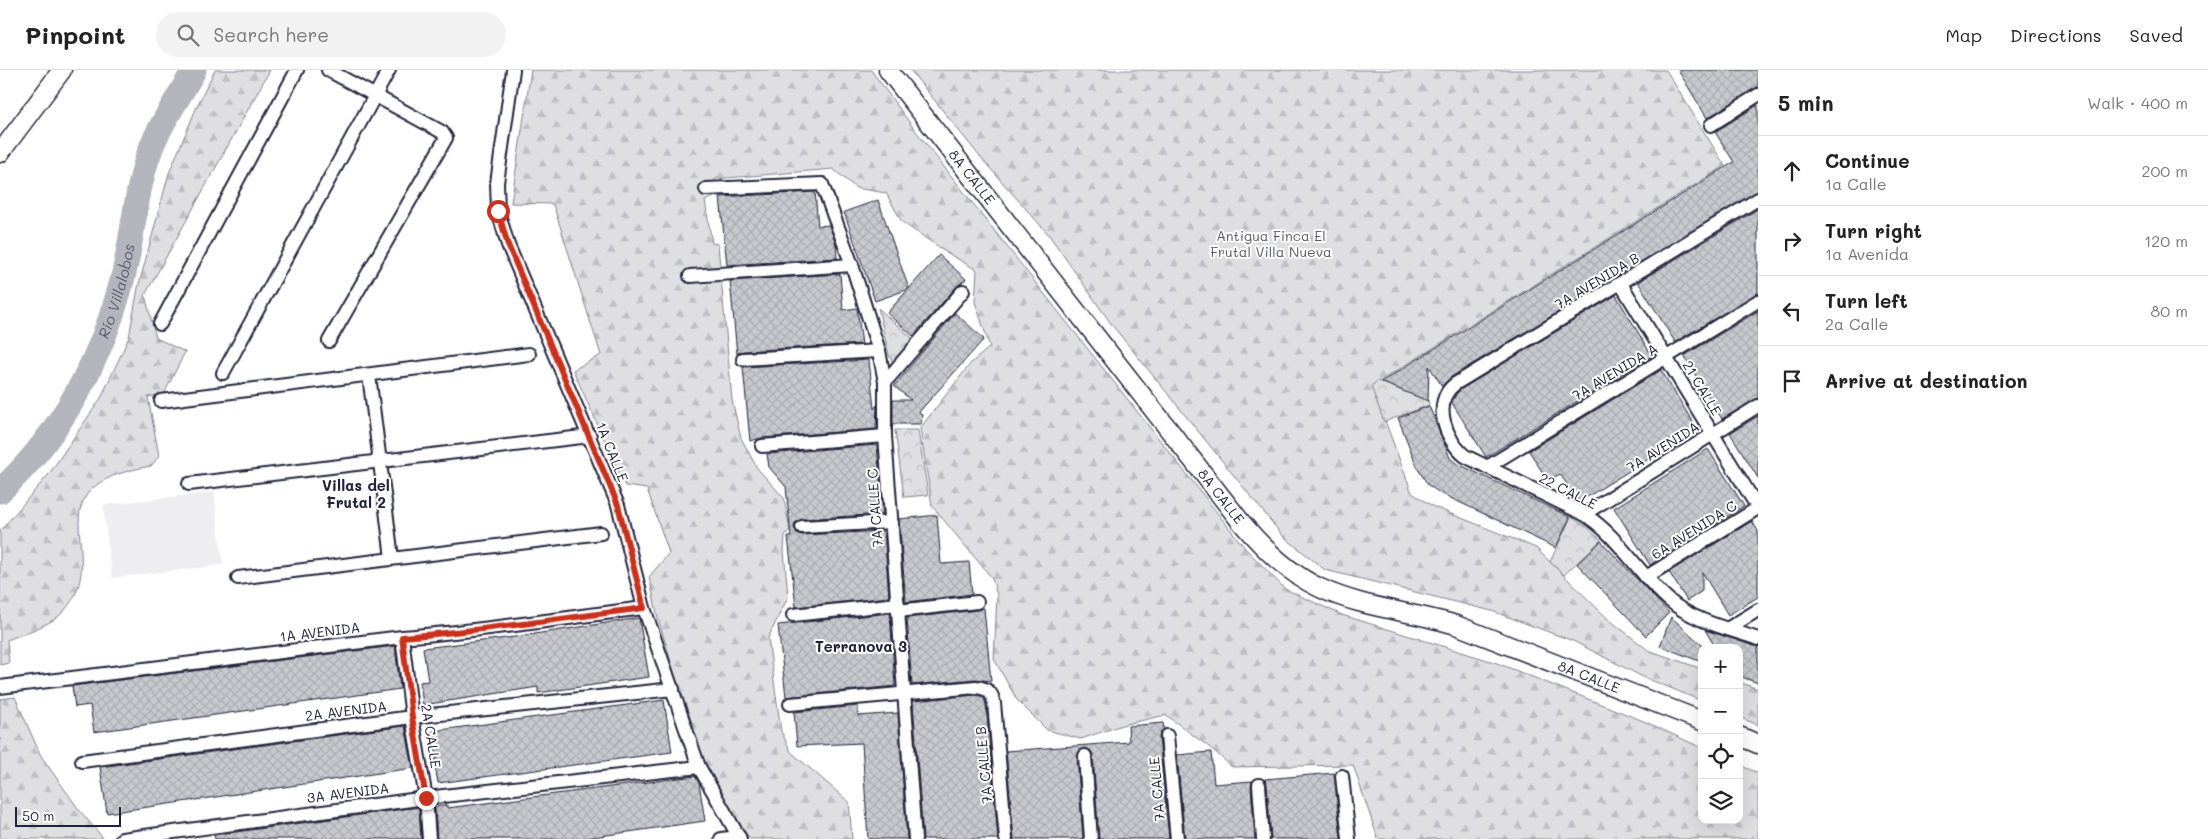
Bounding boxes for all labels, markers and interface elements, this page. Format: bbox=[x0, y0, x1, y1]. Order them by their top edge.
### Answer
search box bbox=[156, 12, 506, 57]
text: Pinpoint bbox=[25, 19, 126, 50]
icon: search bbox=[174, 21, 202, 49]
text: Search here bbox=[214, 22, 329, 47]
text: Map bbox=[1945, 23, 1982, 47]
text: Directions bbox=[2010, 23, 2102, 47]
text: Saved bbox=[2130, 23, 2183, 47]
text: 5 min bbox=[1778, 89, 1834, 116]
text: Walk · 400 m bbox=[2087, 92, 2188, 113]
street label: 8A CALLE bbox=[945, 145, 1000, 208]
text: Continue bbox=[1825, 148, 1910, 173]
icon: ahead bbox=[1778, 157, 1806, 185]
text: 200 m bbox=[2141, 160, 2188, 181]
text: 1a Calle bbox=[1825, 173, 1887, 194]
route start bbox=[487, 200, 510, 223]
text: Turn right bbox=[1825, 218, 1922, 243]
park label: Antigua Finca El Frutal Villa Nueva bbox=[1210, 226, 1332, 261]
icon: right bbox=[1778, 227, 1806, 255]
text: 120 m bbox=[2144, 230, 2188, 251]
water label: Río Villalobos bbox=[93, 242, 139, 341]
text: 1a Avenida bbox=[1825, 243, 1909, 264]
street label: 7A AVENIDA B bbox=[1551, 248, 1643, 313]
text: Turn left bbox=[1825, 288, 1908, 313]
icon: left bbox=[1778, 297, 1806, 325]
text: 80 m bbox=[2151, 300, 2188, 321]
text: 2a Calle bbox=[1825, 313, 1888, 334]
street label: 7A AVENIDA A bbox=[1568, 339, 1661, 405]
street label: 21 CALLE bbox=[1679, 357, 1726, 419]
icon: arrive bbox=[1778, 367, 1806, 395]
text: Arrive at destination bbox=[1825, 368, 2028, 393]
street label: 7A AVENIDA bbox=[1623, 417, 1703, 476]
street label: 1A CALLE bbox=[592, 419, 633, 485]
street label: 8A CALLE bbox=[1194, 465, 1249, 528]
street label: 7A CALLE C bbox=[862, 468, 887, 548]
street label: 22 CALLE bbox=[1536, 468, 1600, 513]
district label: Villas del Frutal 2 bbox=[322, 475, 390, 512]
street label: 6A AVENIDA C bbox=[1647, 496, 1740, 563]
street label: 1A AVENIDA bbox=[279, 617, 361, 646]
district label: Terranova 3 bbox=[815, 636, 907, 656]
map controls bbox=[1698, 644, 1743, 824]
button: + bbox=[1698, 644, 1743, 689]
street label: 8A CALLE bbox=[1555, 656, 1623, 697]
button: − bbox=[1698, 689, 1743, 734]
street label: 2A AVENIDA bbox=[304, 696, 388, 725]
street label: 2A CALLE bbox=[417, 703, 446, 769]
street label: 7A CALLE B bbox=[971, 726, 996, 805]
button: locate bbox=[1698, 734, 1743, 779]
street label: 7A CALLE bbox=[1144, 756, 1169, 822]
street label: 3A AVENIDA bbox=[306, 778, 390, 807]
button: layers bbox=[1698, 779, 1743, 824]
route end bbox=[415, 787, 438, 810]
scale bar bbox=[15, 804, 121, 827]
text: 50 m bbox=[22, 806, 54, 825]

